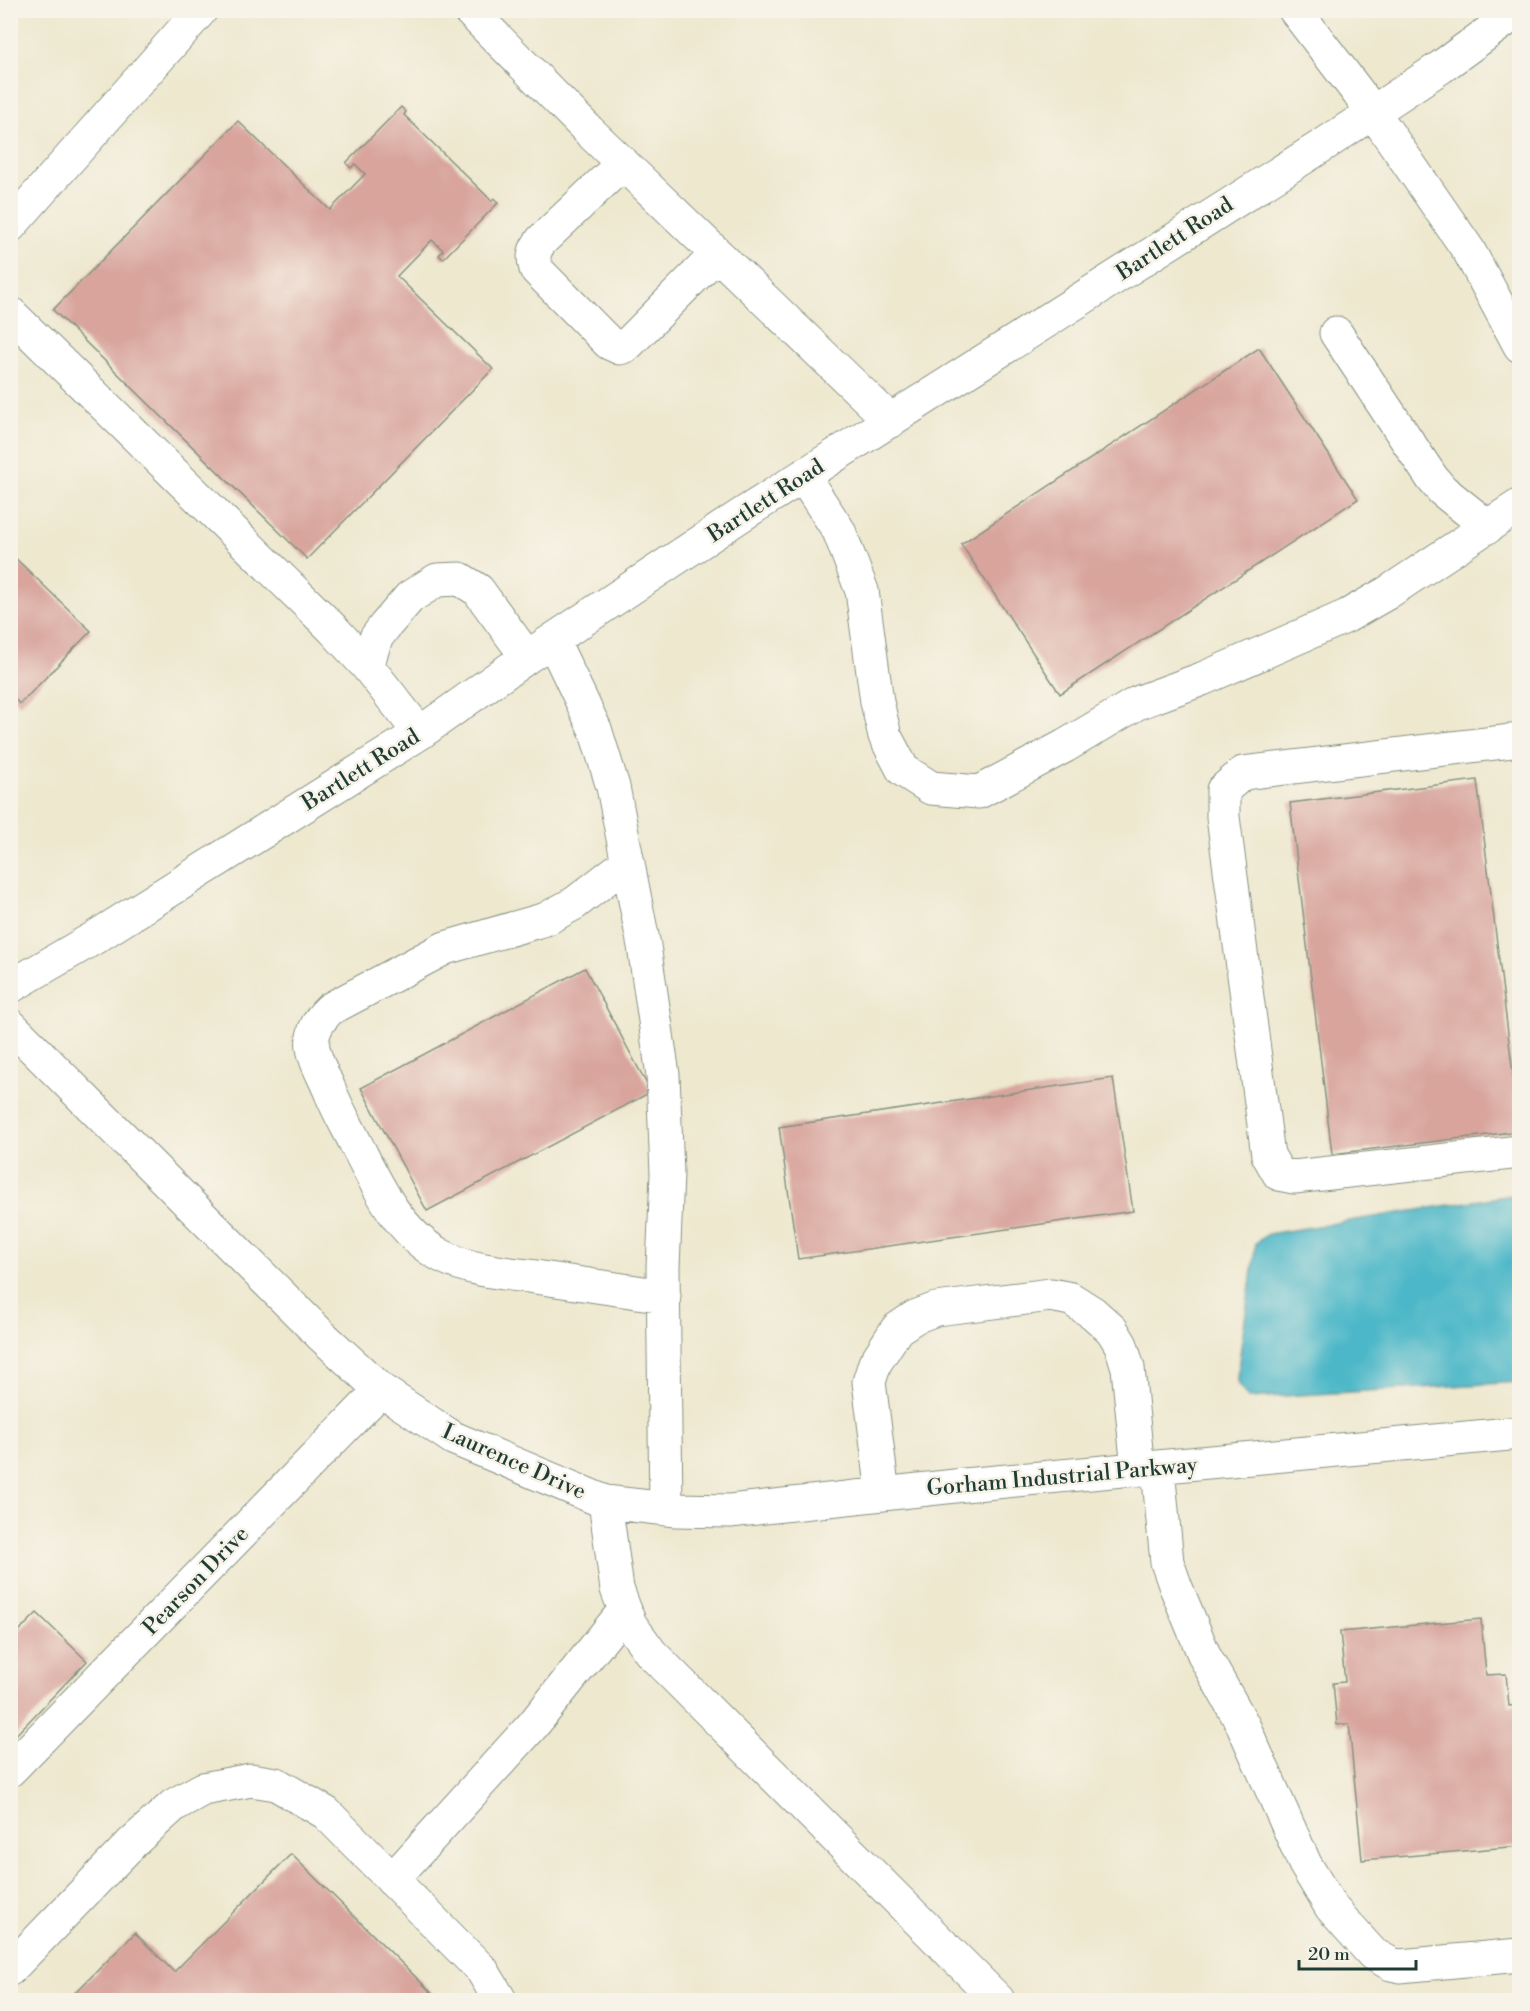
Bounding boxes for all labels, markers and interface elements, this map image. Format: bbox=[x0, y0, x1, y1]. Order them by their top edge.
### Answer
street label: Bartlett Road bbox=[1111, 191, 1239, 287]
street label: Bartlett Road bbox=[702, 453, 830, 549]
street label: Bartlett Road bbox=[296, 723, 425, 817]
street label: Laurence Drive bbox=[438, 1418, 590, 1506]
street label: Gorham Industrial Parkway bbox=[925, 1452, 1199, 1502]
street label: Pearson Drive bbox=[137, 1521, 255, 1641]
scale bar bbox=[1299, 1933, 1416, 1971]
text: 20 m bbox=[1308, 1943, 1350, 1966]

